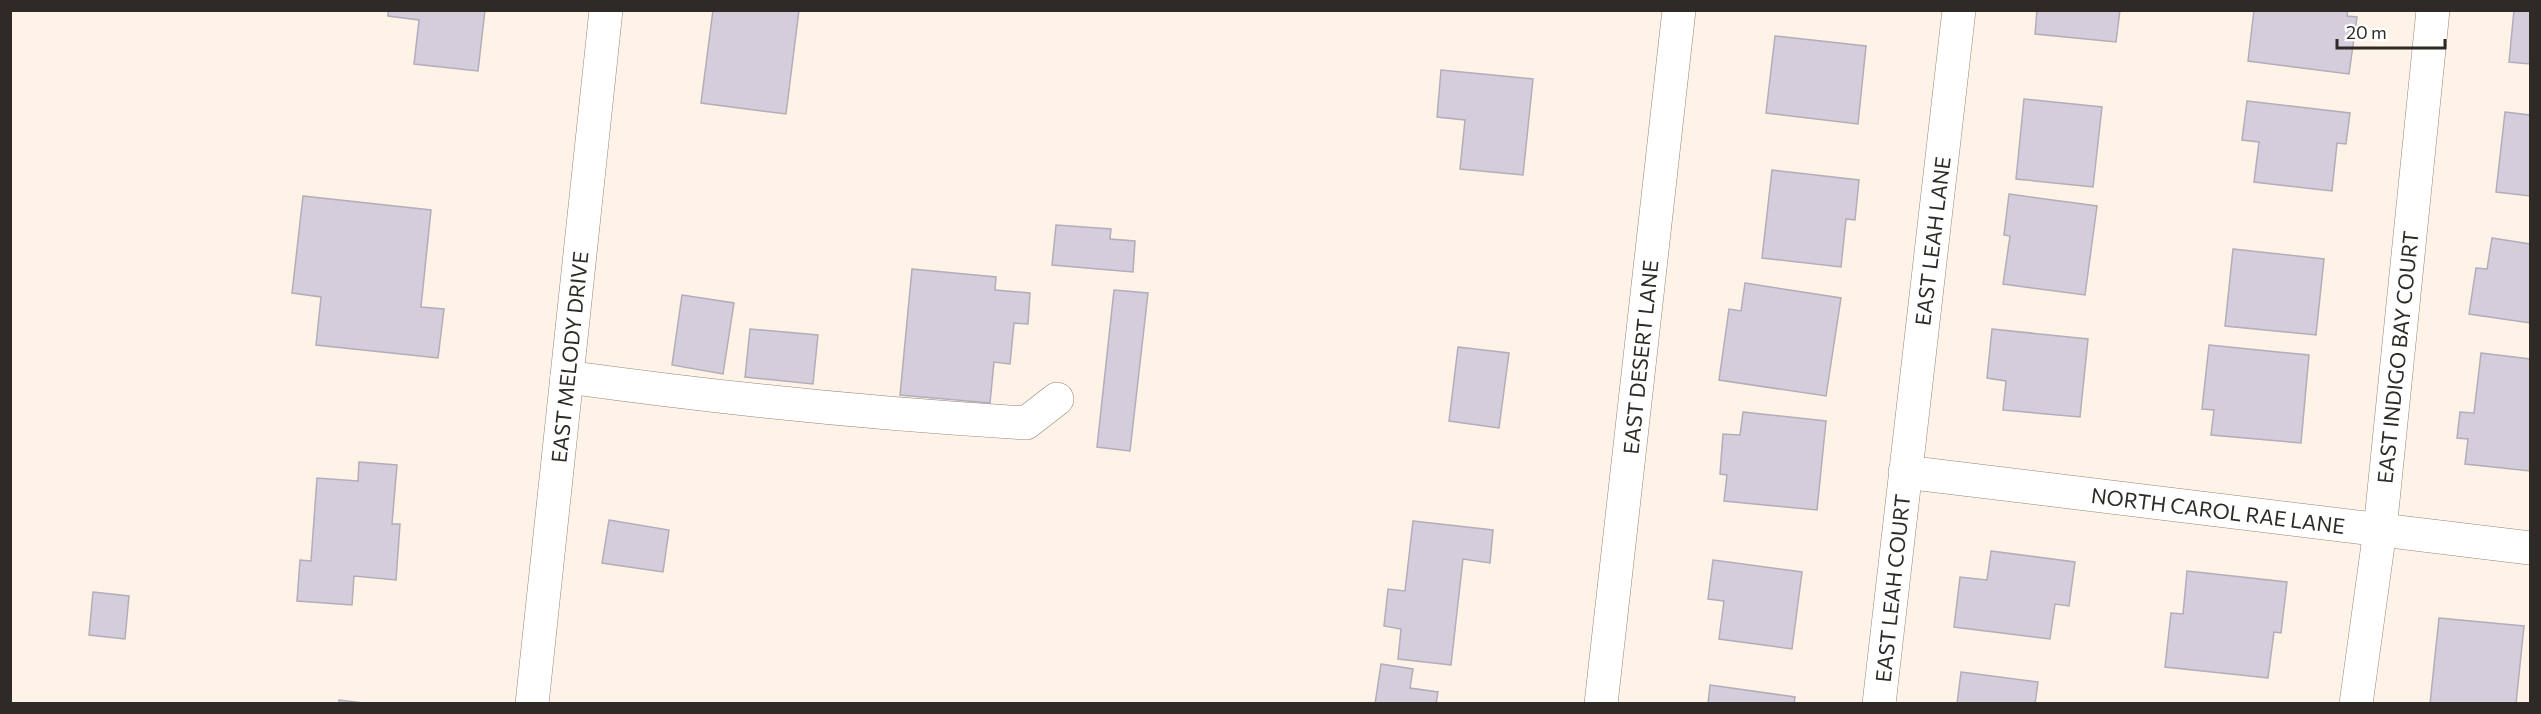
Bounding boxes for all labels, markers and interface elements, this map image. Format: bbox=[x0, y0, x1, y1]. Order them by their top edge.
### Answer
scale bar bbox=[2337, 12, 2445, 50]
text: 20 m bbox=[2346, 21, 2387, 43]
street label: EAST LEAH LANE bbox=[1909, 155, 1955, 327]
street label: EAST INDIGO BAY COURT bbox=[2371, 229, 2423, 485]
street label: EAST MELODY DRIVE bbox=[545, 250, 593, 464]
street label: EAST DESERT LANE bbox=[1617, 259, 1663, 455]
street label: NORTH CAROL RAE LANE bbox=[2090, 482, 2346, 538]
street label: EAST LEAH COURT bbox=[1870, 493, 1914, 683]

